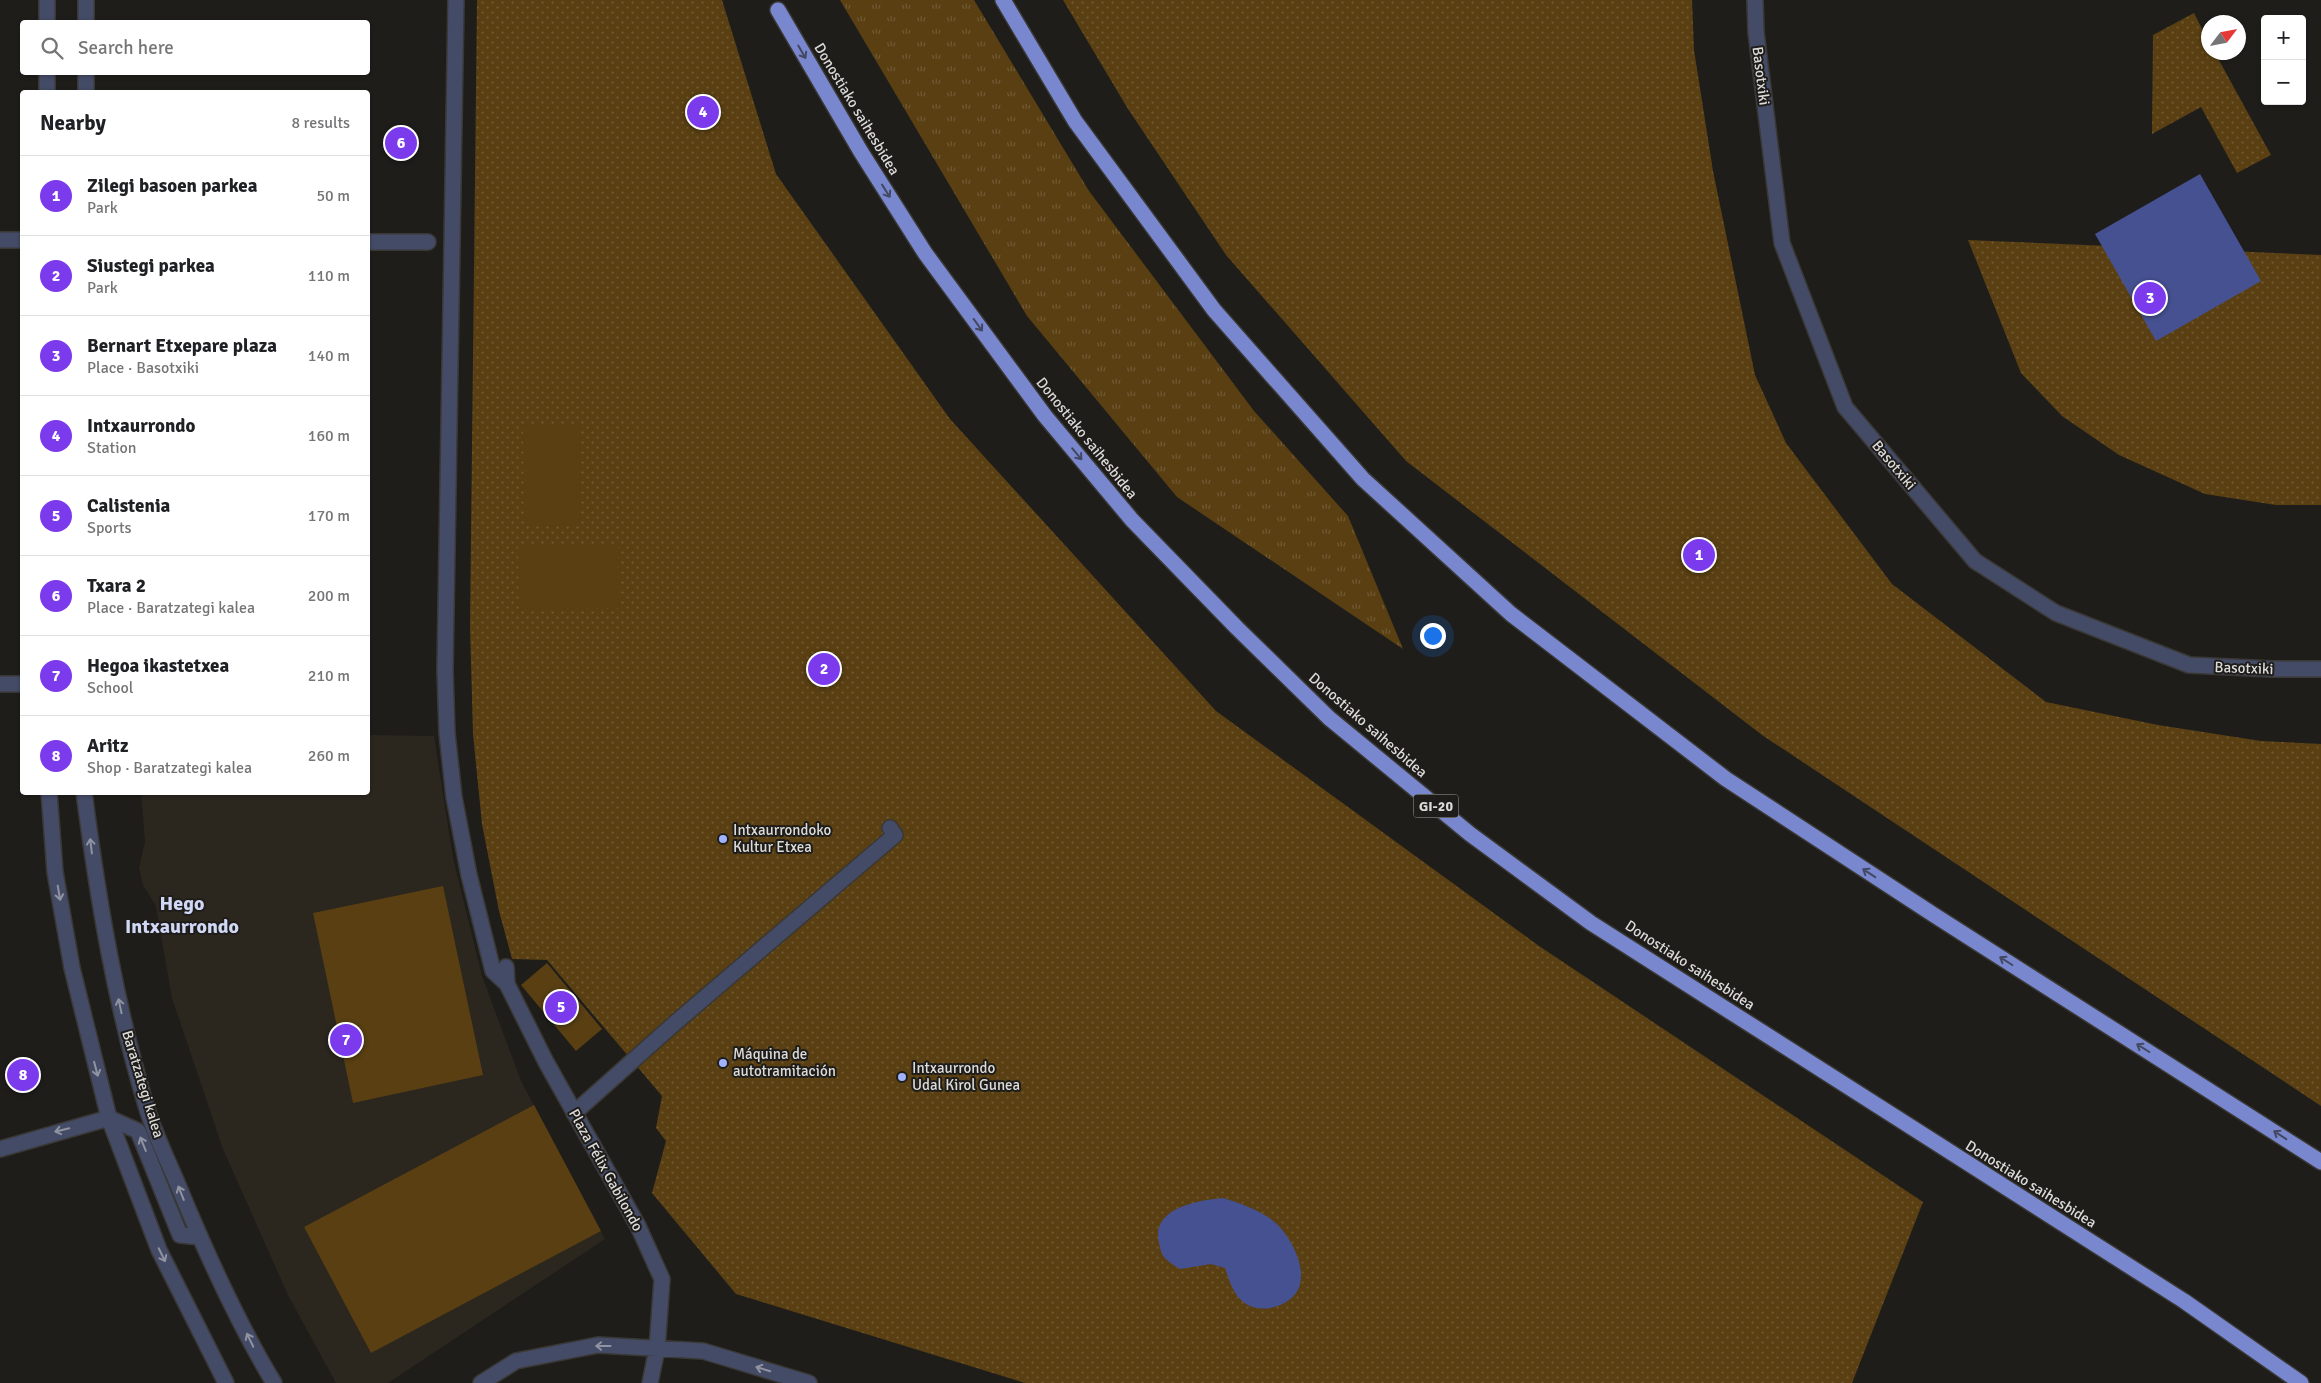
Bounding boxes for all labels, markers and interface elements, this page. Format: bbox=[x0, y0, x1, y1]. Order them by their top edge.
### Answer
north arrow bbox=[2201, 15, 2246, 60]
map controls bbox=[2261, 15, 2306, 105]
button: + bbox=[2261, 15, 2306, 60]
search box bbox=[20, 20, 370, 75]
icon: search bbox=[38, 34, 66, 62]
text: Search here bbox=[78, 36, 174, 60]
street label: Donostiako saihesbidea bbox=[810, 40, 904, 178]
one-way arrow bbox=[798, 44, 808, 58]
street label: Basotxiki bbox=[1748, 46, 1774, 106]
button: − bbox=[2261, 60, 2306, 105]
pin: 4 bbox=[687, 93, 719, 131]
text: Nearby bbox=[40, 110, 106, 136]
text: 8 results bbox=[291, 113, 350, 133]
pin: 6 bbox=[385, 124, 417, 162]
text: Zilegi basoen parkea bbox=[87, 174, 257, 198]
one-way arrow bbox=[881, 184, 891, 198]
text: 1 bbox=[52, 186, 60, 206]
text: 50 m bbox=[316, 186, 350, 206]
text: Park bbox=[87, 198, 118, 218]
text: Siustegi parkea bbox=[87, 254, 215, 278]
text: 2 bbox=[52, 266, 60, 286]
text: 110 m bbox=[308, 266, 350, 286]
text: Park bbox=[87, 278, 118, 298]
pin: 3 bbox=[2134, 279, 2166, 317]
one-way arrow bbox=[973, 318, 983, 332]
text: Bernart Etxepare plaza bbox=[87, 334, 277, 358]
text: 3 bbox=[52, 346, 60, 366]
text: 140 m bbox=[308, 346, 350, 366]
text: Place · Basotxiki bbox=[87, 358, 199, 378]
street label: Donostiako saihesbidea bbox=[1033, 374, 1141, 502]
text: Intxaurrondo bbox=[87, 414, 195, 438]
text: 4 bbox=[52, 426, 60, 446]
text: 160 m bbox=[308, 426, 350, 446]
street label: Basotxiki bbox=[1868, 437, 1920, 493]
text: Station bbox=[87, 438, 137, 458]
one-way arrow bbox=[1071, 447, 1082, 460]
text: Calistenia bbox=[87, 494, 170, 518]
text: 5 bbox=[52, 506, 60, 526]
text: 170 m bbox=[308, 506, 350, 526]
text: Sports bbox=[87, 518, 132, 538]
pin: 1 bbox=[1683, 536, 1715, 574]
text: Txara 2 bbox=[87, 574, 146, 598]
text: 6 bbox=[52, 586, 60, 606]
text: 200 m bbox=[308, 586, 350, 606]
text: Place · Baratzategi kalea bbox=[87, 598, 255, 618]
your location bbox=[1420, 623, 1446, 649]
pin: 2 bbox=[808, 650, 840, 688]
text: Hegoa ikastetxea bbox=[87, 654, 229, 678]
street label: Basotxiki bbox=[2214, 658, 2274, 678]
text: 7 bbox=[52, 666, 60, 686]
text: 210 m bbox=[308, 666, 350, 686]
street label: Donostiako saihesbidea bbox=[1305, 669, 1431, 781]
text: School bbox=[87, 678, 133, 698]
text: Aritz bbox=[87, 734, 129, 758]
text: 8 bbox=[52, 746, 60, 766]
text: 260 m bbox=[308, 746, 350, 766]
text: Shop · Baratzategi kalea bbox=[87, 758, 252, 778]
road number: GI-20 bbox=[1414, 794, 1458, 818]
place label: Intxaurrondoko Kultur Etxea bbox=[733, 821, 831, 856]
marker: Intxaurrondoko Kultur Etxea bbox=[717, 833, 729, 845]
one-way arrow bbox=[86, 838, 96, 854]
one-way arrow bbox=[1862, 868, 1876, 878]
one-way arrow bbox=[54, 885, 64, 901]
district label: Hego Intxaurrondo bbox=[125, 891, 239, 939]
street label: Donostiako saihesbidea bbox=[1622, 916, 1758, 1014]
one-way arrow bbox=[1999, 956, 2013, 966]
pin: 5 bbox=[545, 988, 577, 1026]
one-way arrow bbox=[115, 998, 124, 1014]
pin: 7 bbox=[330, 1021, 362, 1059]
street label: Baratzategi kalea bbox=[118, 1028, 168, 1140]
one-way arrow bbox=[2137, 1042, 2151, 1052]
place label: Máquina de autotramitación bbox=[733, 1045, 836, 1080]
pin: 8 bbox=[7, 1056, 39, 1094]
marker: Máquina de autotramitación bbox=[717, 1057, 729, 1069]
place label: Intxaurrondo Udal Kirol Gunea bbox=[912, 1059, 1020, 1094]
one-way arrow bbox=[92, 1061, 101, 1077]
marker: Intxaurrondo Udal Kirol Gunea bbox=[896, 1071, 908, 1083]
street label: Plaza Félix Gabilondo bbox=[565, 1106, 647, 1234]
one-way arrow bbox=[54, 1126, 70, 1136]
one-way arrow bbox=[2274, 1130, 2288, 1140]
one-way arrow bbox=[137, 1136, 146, 1151]
street label: Donostiako saihesbidea bbox=[1962, 1136, 2100, 1232]
one-way arrow bbox=[176, 1186, 186, 1201]
one-way arrow bbox=[157, 1247, 167, 1262]
one-way arrow bbox=[245, 1333, 254, 1348]
one-way arrow bbox=[595, 1341, 612, 1351]
one-way arrow bbox=[755, 1363, 771, 1373]

